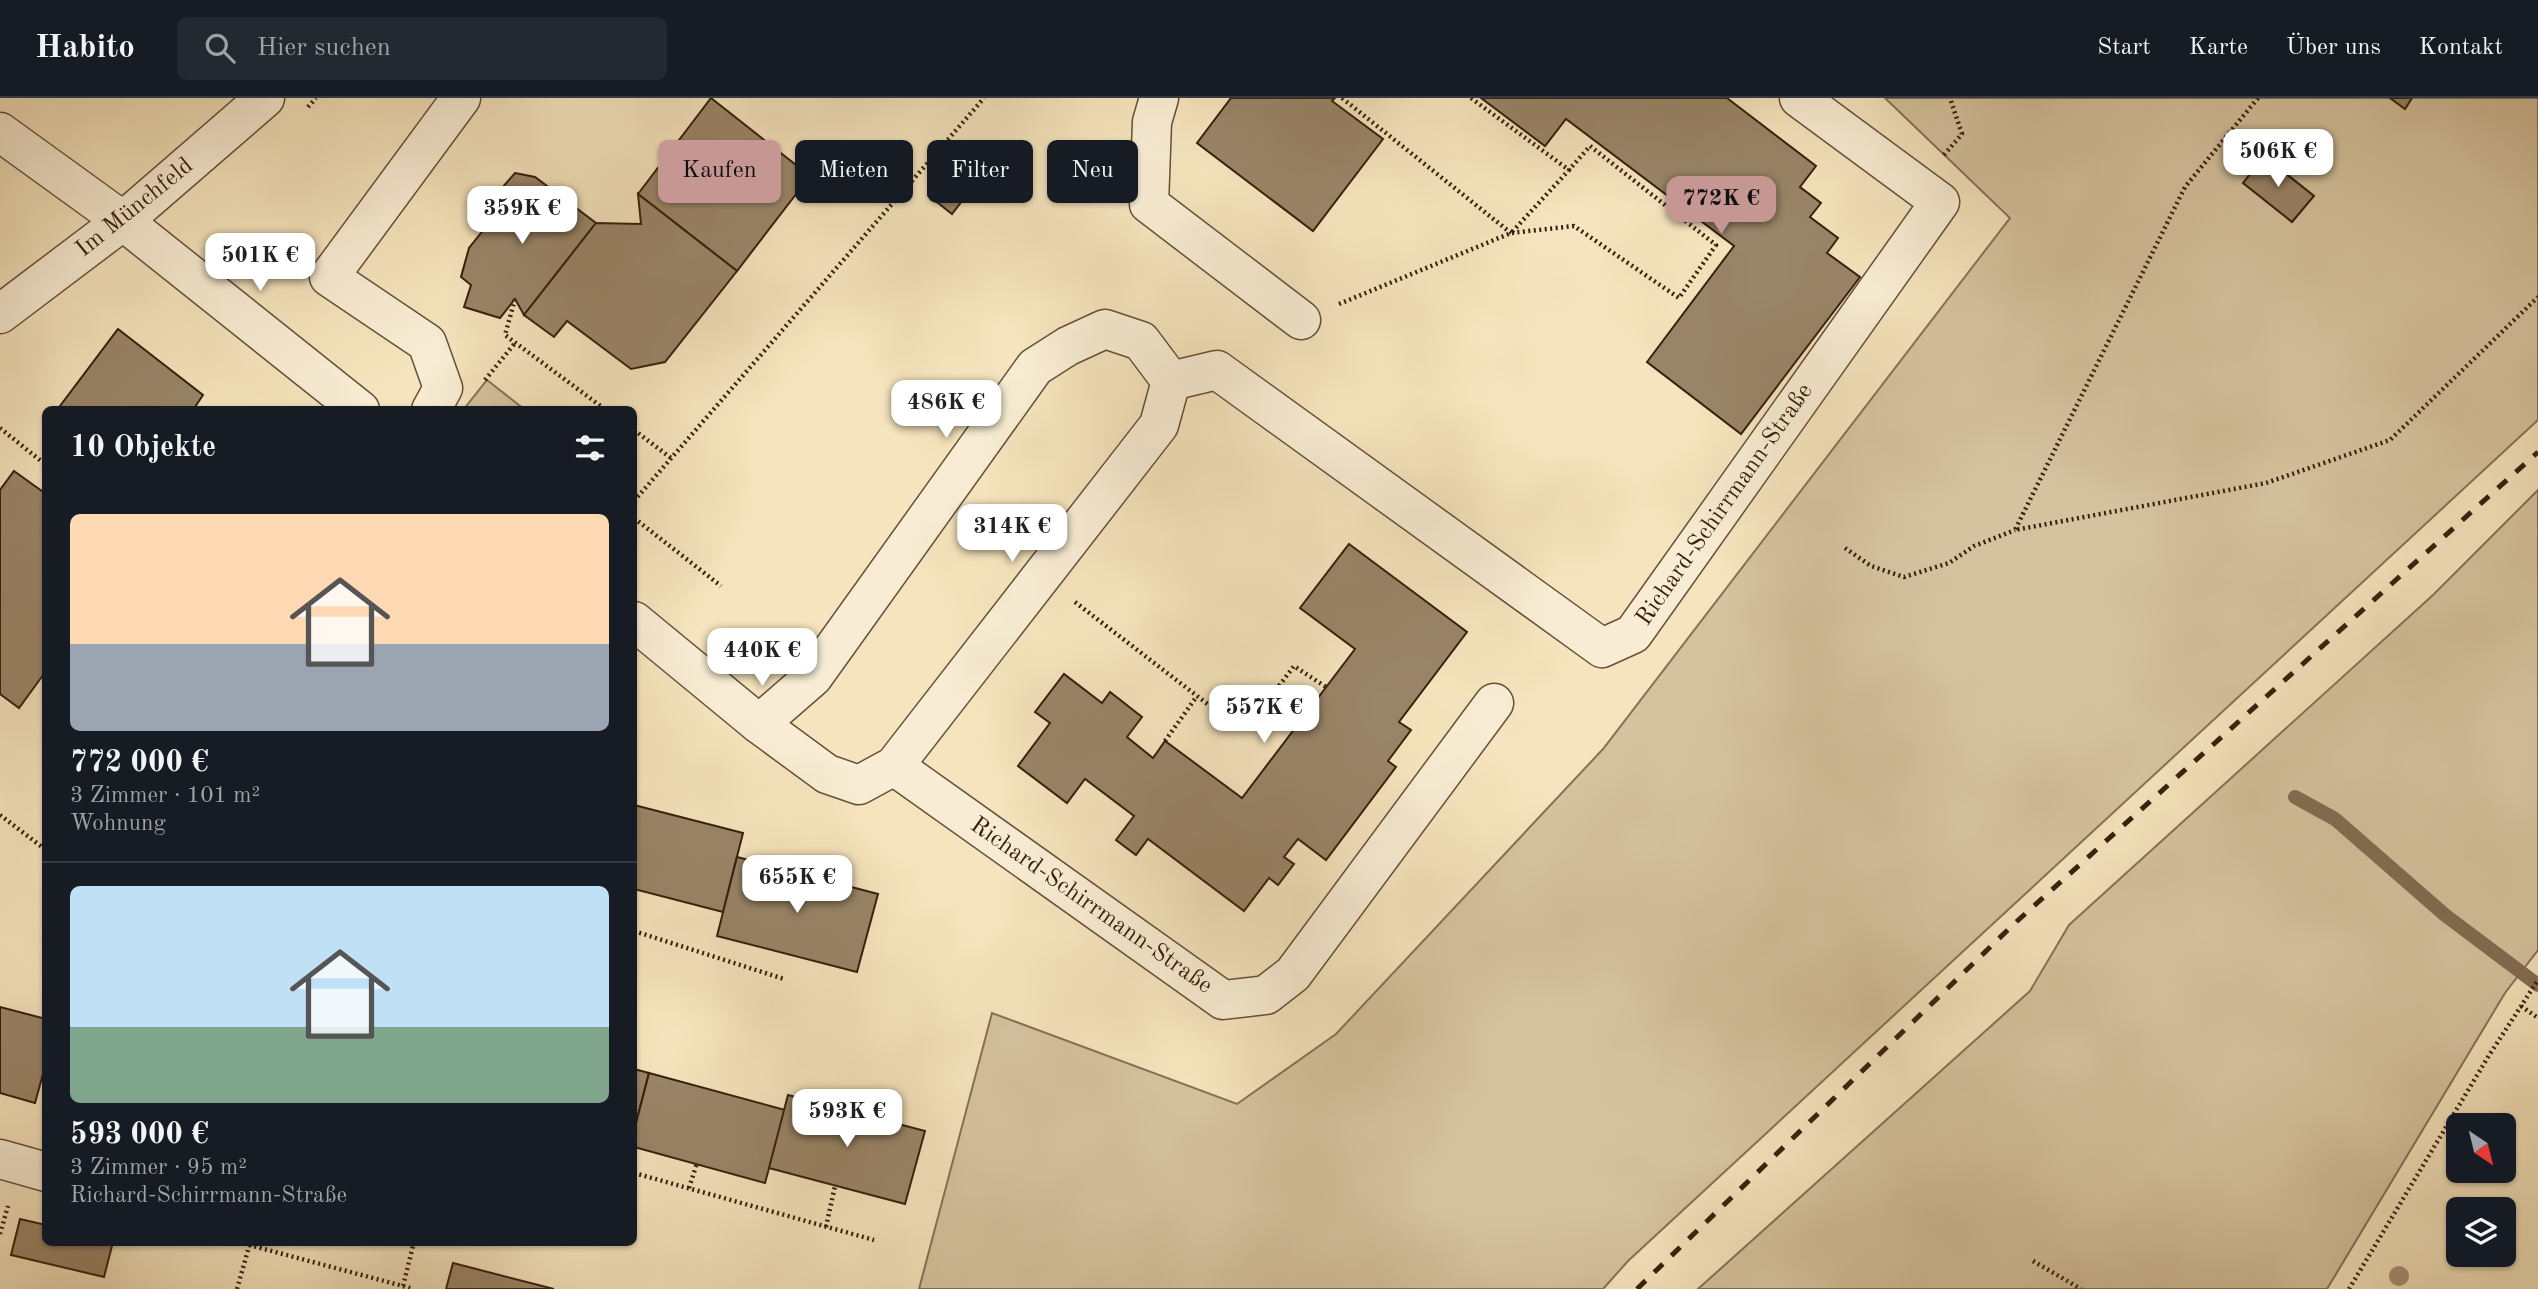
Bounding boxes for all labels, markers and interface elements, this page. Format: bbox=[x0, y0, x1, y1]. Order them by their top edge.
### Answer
search box bbox=[177, 17, 667, 80]
icon: search bbox=[201, 29, 239, 67]
text: Habito bbox=[35, 32, 135, 65]
text: Hier suchen bbox=[257, 35, 391, 61]
text: Start bbox=[2097, 36, 2151, 60]
text: Karte bbox=[2189, 36, 2248, 60]
text: Über uns bbox=[2286, 36, 2381, 60]
text: Kontakt bbox=[2419, 36, 2503, 60]
pin: 506K € bbox=[2221, 130, 2335, 189]
chip: Kaufen bbox=[658, 140, 781, 203]
chip: Mieten bbox=[795, 140, 913, 203]
chip: Filter bbox=[927, 140, 1033, 203]
chip: Neu bbox=[1047, 140, 1138, 203]
text: 506K € bbox=[2239, 140, 2317, 163]
street label: Im Münchfeld bbox=[72, 154, 198, 262]
pin: 772K € bbox=[1664, 176, 1778, 236]
pin: 359K € bbox=[465, 186, 579, 246]
text: 772K € bbox=[1682, 187, 1760, 210]
text: 359K € bbox=[483, 197, 561, 220]
pin: 501K € bbox=[203, 234, 317, 293]
text: 501K € bbox=[221, 244, 299, 267]
pin: 486K € bbox=[889, 380, 1003, 440]
street label: Richard-Schirrmann-Straße bbox=[1632, 380, 1818, 630]
text: 486K € bbox=[907, 391, 985, 414]
icon: filters bbox=[571, 429, 609, 467]
text: 10 Objekte bbox=[70, 433, 216, 463]
pin: 314K € bbox=[955, 504, 1069, 564]
text: 314K € bbox=[973, 515, 1051, 538]
icon: home bbox=[277, 559, 403, 685]
pin: 440K € bbox=[705, 628, 819, 688]
text: 440K € bbox=[723, 639, 801, 662]
pin: 557K € bbox=[1207, 686, 1321, 745]
text: 557K € bbox=[1225, 696, 1303, 719]
text: 772 000 € bbox=[70, 748, 209, 778]
text: 3 Zimmer · 101 m² bbox=[70, 784, 260, 807]
text: Wohnung bbox=[70, 812, 166, 835]
street label: Richard-Schirrmann-Straße bbox=[966, 813, 1216, 999]
pin: 655K € bbox=[740, 856, 854, 915]
text: 655K € bbox=[758, 866, 836, 889]
icon: home bbox=[277, 931, 403, 1057]
pin: 593K € bbox=[790, 1090, 904, 1149]
text: 593K € bbox=[808, 1100, 886, 1123]
north arrow bbox=[2446, 1113, 2516, 1183]
map controls bbox=[2446, 1113, 2516, 1267]
text: 593 000 € bbox=[70, 1120, 209, 1150]
text: 3 Zimmer · 95 m² bbox=[70, 1156, 247, 1179]
text: Richard-Schirrmann-Straße bbox=[70, 1184, 347, 1207]
button: layers bbox=[2446, 1197, 2516, 1267]

